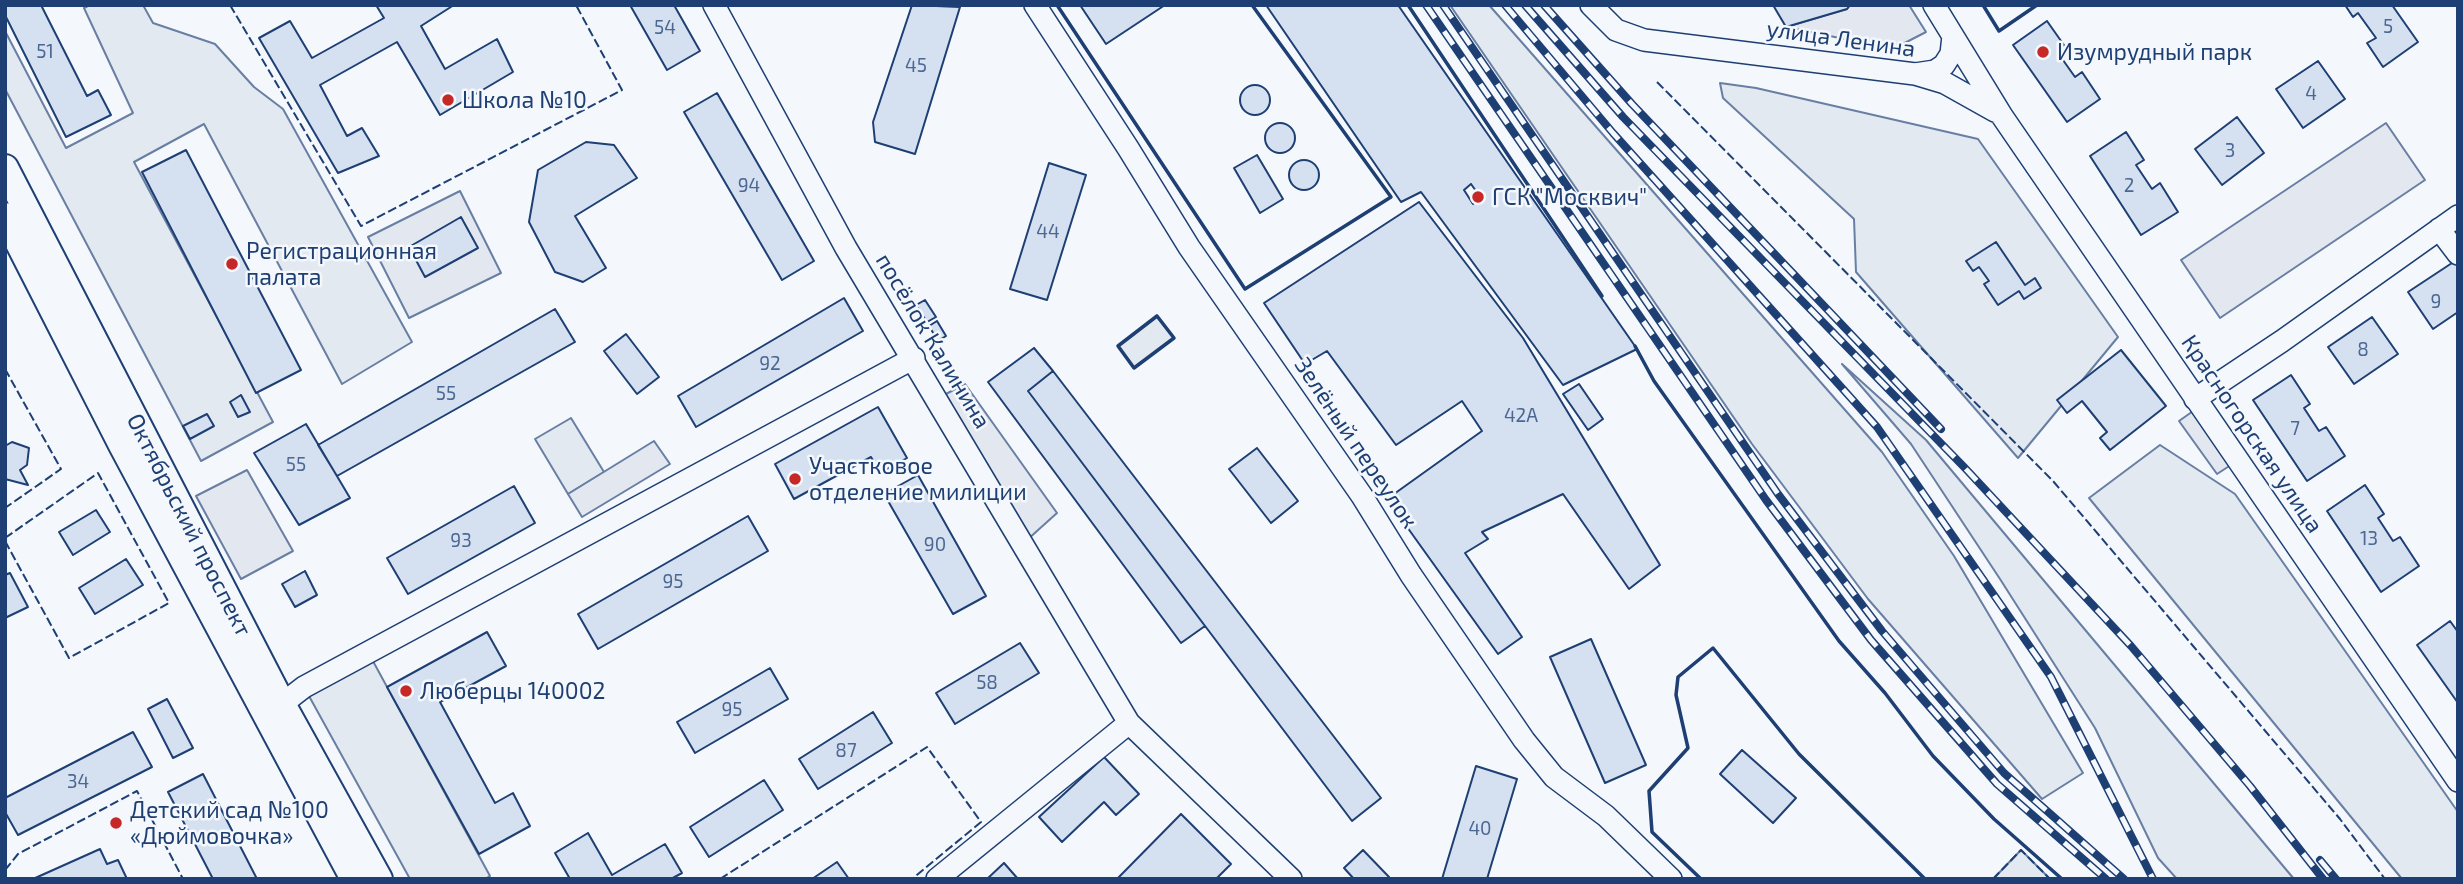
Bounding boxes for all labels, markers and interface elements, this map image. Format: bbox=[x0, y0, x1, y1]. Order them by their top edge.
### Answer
street label: улица Ленина bbox=[1765, 15, 1917, 63]
house number: 5 bbox=[2383, 16, 2393, 38]
house number: 54 bbox=[654, 17, 676, 39]
place label: Изумрудный парк bbox=[2057, 38, 2252, 66]
house number: 51 bbox=[36, 41, 54, 63]
marker: Изумрудный парк bbox=[2035, 44, 2051, 60]
house number: 45 bbox=[905, 55, 927, 77]
house number: 4 bbox=[2305, 83, 2317, 105]
place label: Школа №10 bbox=[462, 86, 587, 114]
marker: Школа №10 bbox=[440, 92, 456, 108]
house number: 3 bbox=[2225, 140, 2235, 162]
house number: 94 bbox=[738, 175, 760, 197]
house number: 2 bbox=[2124, 175, 2134, 197]
place label: ГСК "Москвич" bbox=[1492, 183, 1647, 211]
marker: ГСК "Москвич" bbox=[1470, 189, 1486, 205]
house number: 44 bbox=[1036, 221, 1060, 243]
place label: Регистрационная палата bbox=[246, 237, 437, 291]
street label: посёлок Калинина bbox=[870, 248, 996, 434]
marker: Регистрационная палата bbox=[224, 256, 240, 272]
house number: 9 bbox=[2431, 291, 2441, 313]
street label: Красногорская улица bbox=[2175, 330, 2329, 538]
house number: 8 bbox=[2357, 339, 2369, 361]
street label: Зелёный переулок bbox=[1289, 352, 1423, 534]
house number: 92 bbox=[759, 353, 781, 375]
house number: 55 bbox=[436, 383, 456, 405]
house number: 42А bbox=[1504, 405, 1538, 427]
street label: Октябрьский проспект bbox=[121, 409, 257, 641]
house number: 7 bbox=[2290, 418, 2300, 440]
place label: Участковое отделение милиции bbox=[809, 452, 1027, 506]
house number: 55 bbox=[286, 454, 306, 476]
marker: Участковое отделение милиции bbox=[787, 471, 803, 487]
house number: 13 bbox=[2360, 528, 2378, 550]
house number: 93 bbox=[450, 530, 472, 552]
house number: 90 bbox=[924, 534, 946, 556]
house number: 95 bbox=[662, 571, 684, 593]
house number: 58 bbox=[976, 672, 998, 694]
place label: Люберцы 140002 bbox=[420, 677, 605, 705]
marker: Люберцы 140002 bbox=[398, 683, 414, 699]
house number: 95 bbox=[721, 699, 743, 721]
house number: 87 bbox=[835, 740, 857, 762]
house number: 34 bbox=[67, 771, 89, 793]
place label: Детский сад №100 «Дюймовочка» bbox=[130, 796, 329, 850]
marker: Детский сад №100 «Дюймовочка» bbox=[108, 815, 124, 831]
house number: 40 bbox=[1468, 818, 1492, 840]

